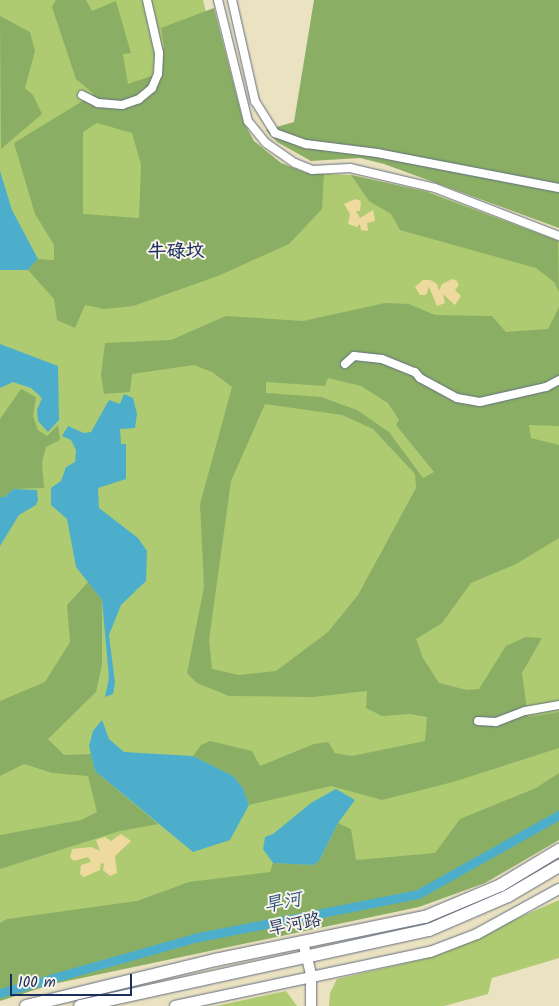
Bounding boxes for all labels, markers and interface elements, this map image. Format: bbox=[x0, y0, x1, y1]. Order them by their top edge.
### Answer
district label: 牛碌坟 bbox=[148, 242, 204, 264]
water label: 旱河 bbox=[262, 889, 304, 919]
street label: 旱河路 bbox=[266, 910, 324, 942]
scale bar bbox=[12, 964, 135, 996]
text: 100 m bbox=[18, 971, 56, 995]

